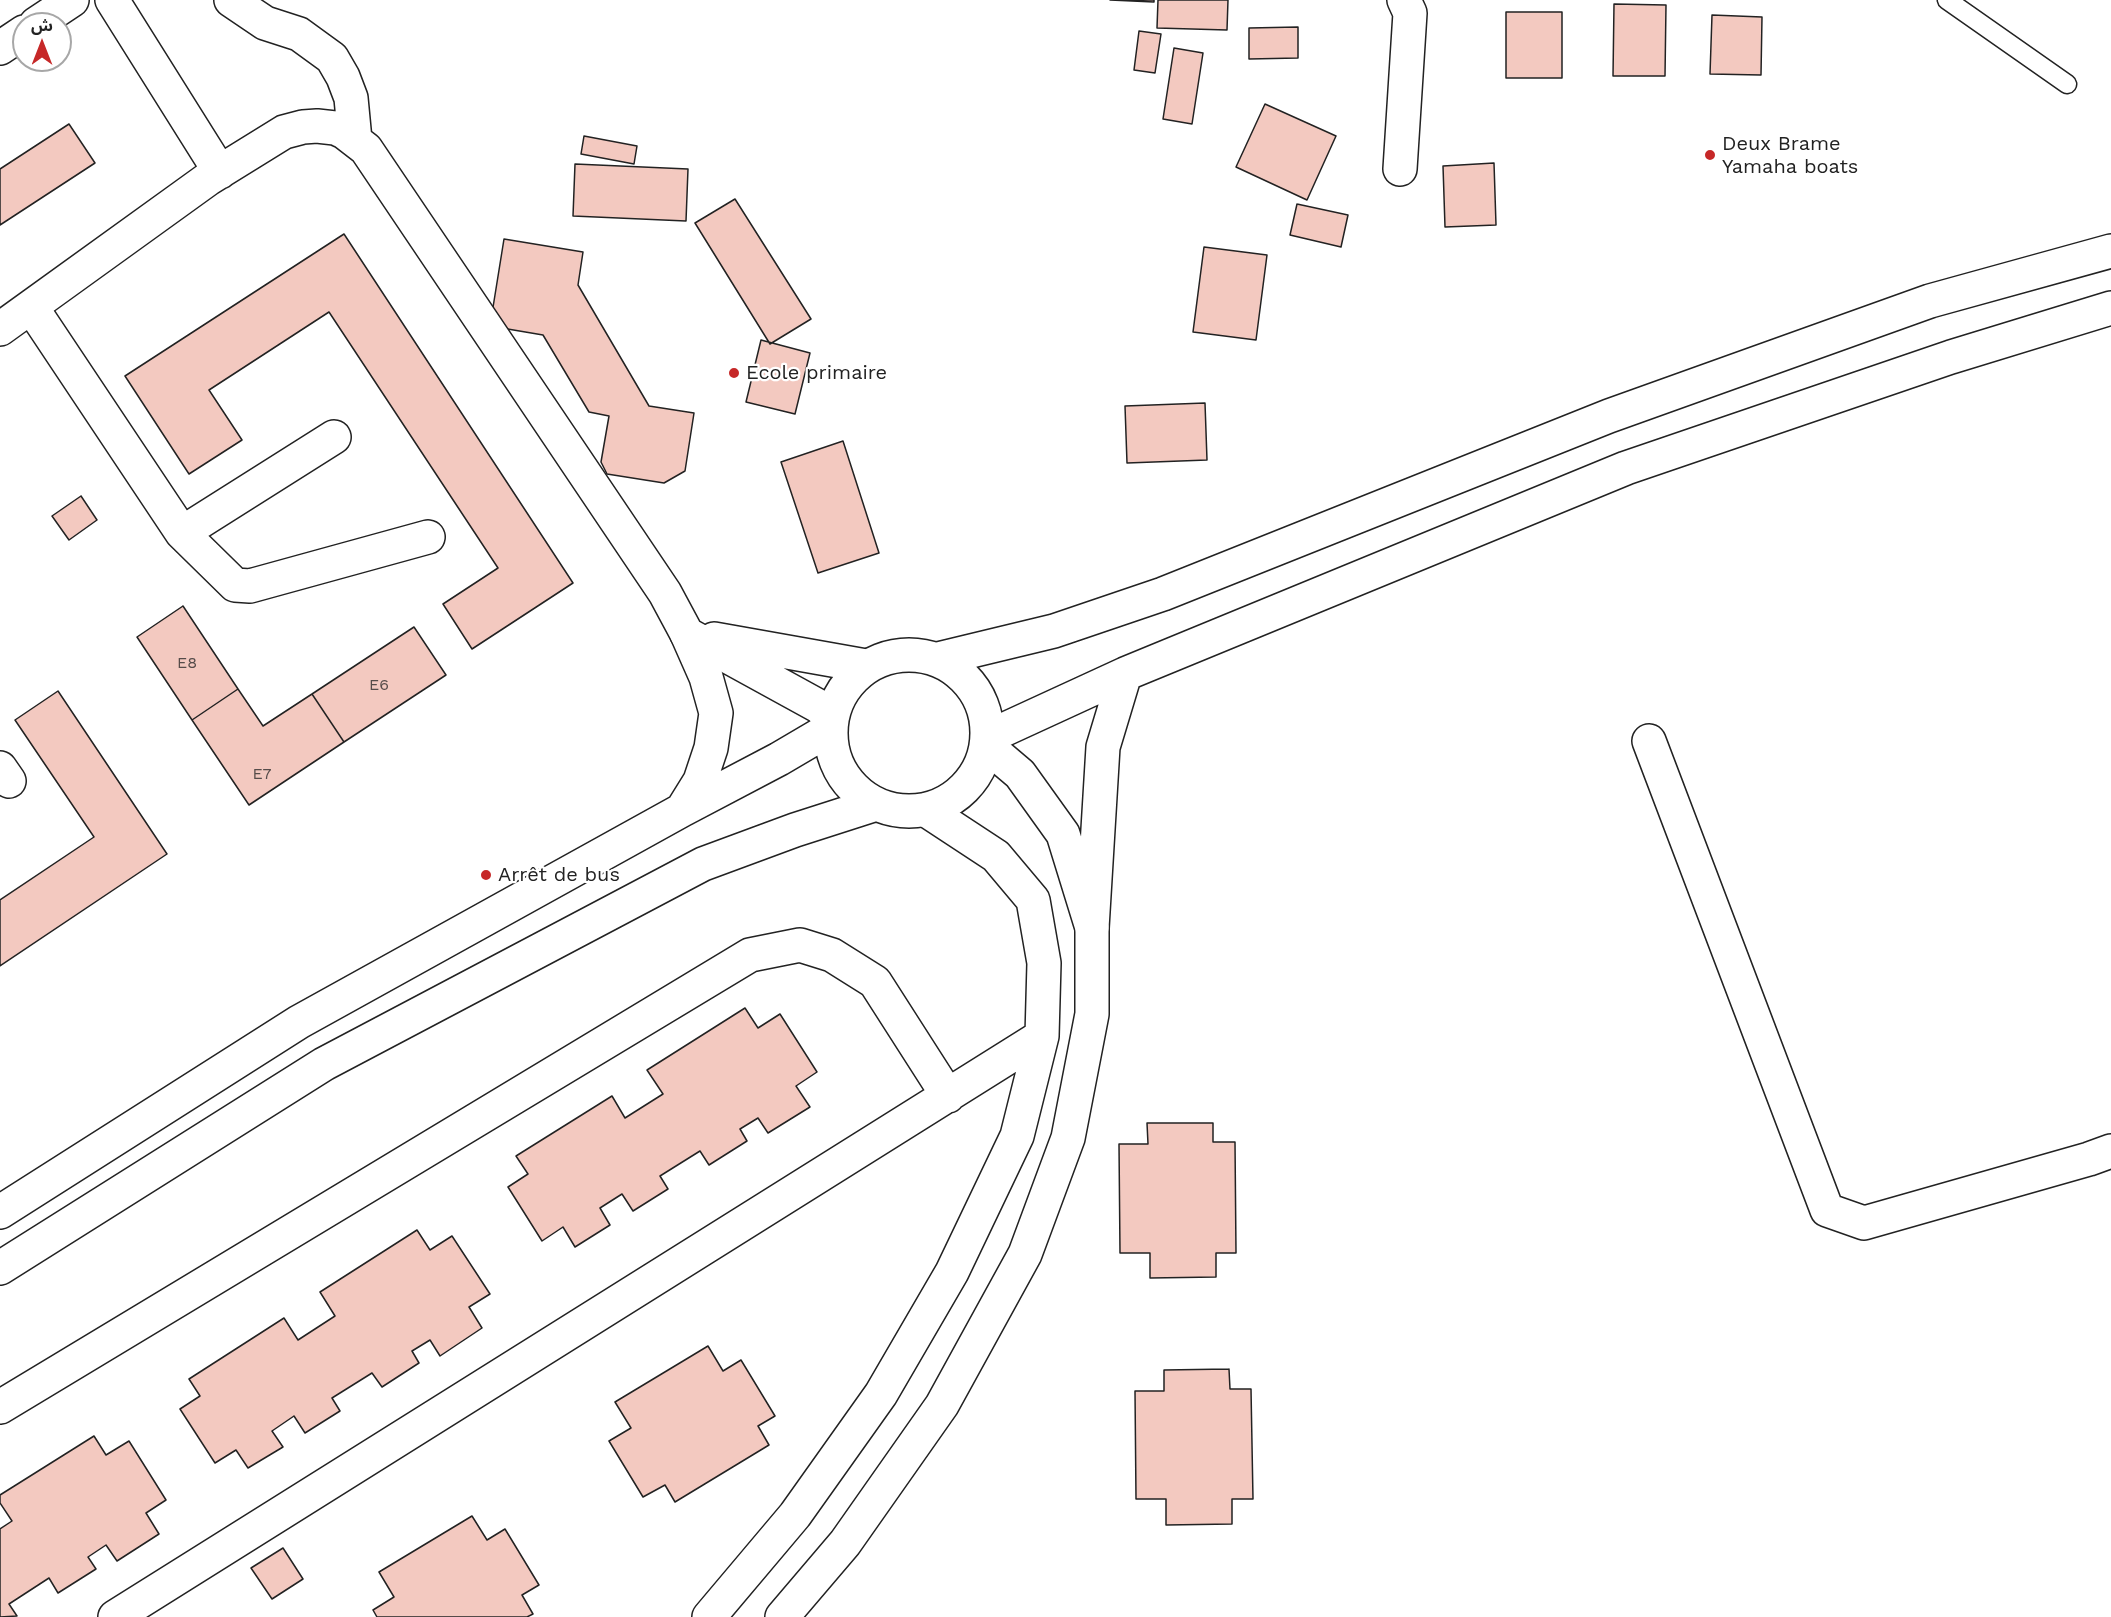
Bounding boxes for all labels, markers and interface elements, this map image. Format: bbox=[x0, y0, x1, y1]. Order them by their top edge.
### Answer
north arrow bbox=[12, 12, 72, 72]
text: ش bbox=[31, 16, 53, 35]
place label: Deux Brame Yamaha boats bbox=[1722, 132, 1858, 179]
marker: Deux Brame Yamaha boats bbox=[1703, 148, 1717, 162]
place label: Ecole primaire bbox=[746, 361, 887, 385]
marker: Ecole primaire bbox=[727, 366, 741, 380]
house number: E8 bbox=[177, 653, 197, 673]
house number: E6 bbox=[369, 675, 389, 695]
house number: E7 bbox=[252, 764, 272, 784]
place label: Arrêt de bus bbox=[498, 863, 620, 887]
marker: Arrêt de bus bbox=[479, 868, 493, 882]

